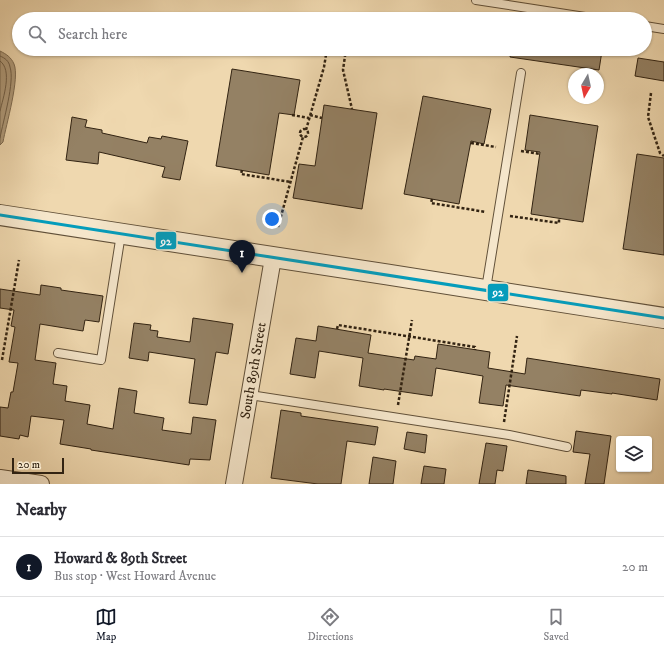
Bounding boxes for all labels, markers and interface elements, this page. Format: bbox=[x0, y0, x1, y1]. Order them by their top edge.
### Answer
search box bbox=[12, 12, 652, 56]
icon: search bbox=[26, 23, 48, 45]
text: Search here bbox=[58, 25, 127, 44]
north arrow bbox=[568, 68, 604, 104]
your location bbox=[262, 209, 282, 229]
line badge: 92 bbox=[155, 231, 177, 250]
text: 92 bbox=[160, 235, 172, 249]
pin: 1 bbox=[229, 240, 255, 273]
line badge: 92 bbox=[487, 283, 509, 302]
text: 92 bbox=[492, 286, 504, 300]
street label: South 89th Street bbox=[236, 320, 271, 420]
map controls bbox=[616, 436, 652, 472]
button: layers bbox=[616, 436, 652, 472]
scale bar bbox=[12, 456, 64, 475]
text: 20 m bbox=[18, 458, 40, 472]
text: Nearby bbox=[16, 499, 66, 521]
text: Howard & 89th Street bbox=[54, 549, 187, 568]
text: 1 bbox=[27, 559, 31, 575]
text: 20 m bbox=[622, 559, 648, 575]
text: Bus stop · West Howard Avenue bbox=[54, 568, 216, 584]
tab: Map bbox=[95, 606, 117, 644]
tab: Directions bbox=[308, 606, 353, 644]
tab: Saved bbox=[544, 606, 569, 644]

